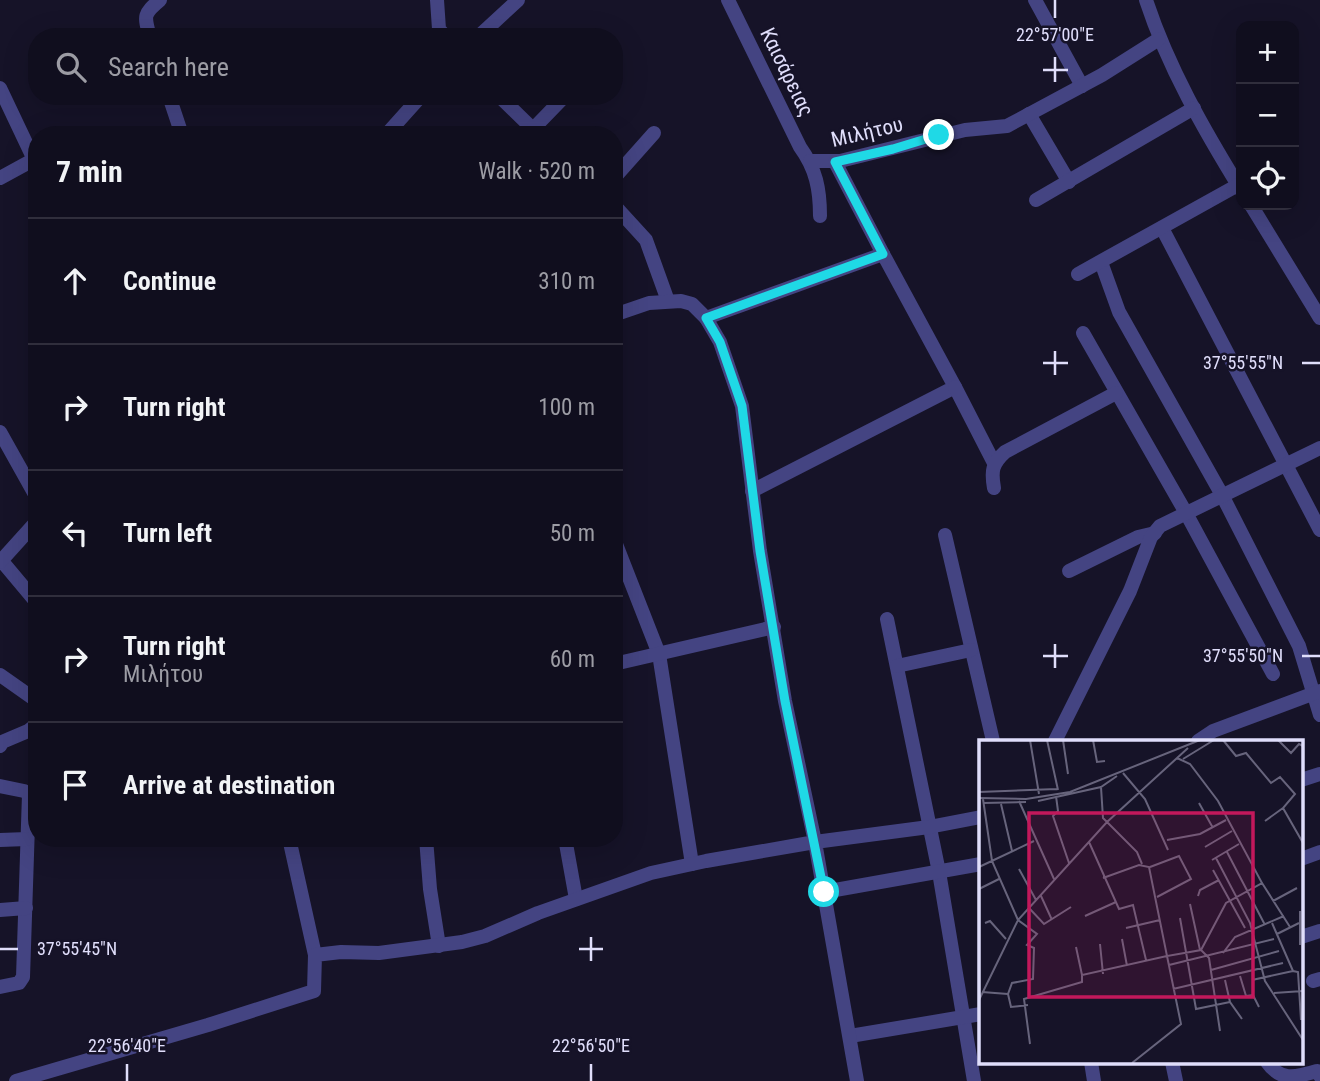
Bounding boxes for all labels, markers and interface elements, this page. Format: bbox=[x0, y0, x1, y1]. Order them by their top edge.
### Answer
map controls bbox=[1236, 21, 1299, 210]
button: + bbox=[1236, 21, 1299, 84]
street label: Καισάρειας bbox=[755, 24, 819, 120]
text: 22°57'00"E bbox=[1016, 24, 1094, 45]
search box bbox=[28, 28, 623, 105]
icon: search bbox=[52, 48, 90, 86]
text: Search here bbox=[108, 52, 229, 82]
button: − bbox=[1236, 84, 1299, 147]
street label: Μιλήτου bbox=[829, 112, 905, 152]
route end bbox=[923, 119, 954, 150]
button: locate bbox=[1236, 147, 1299, 210]
text: 7 min bbox=[56, 154, 123, 189]
text: Walk · 520 m bbox=[478, 158, 595, 185]
icon: ahead bbox=[56, 262, 94, 300]
text: Continue bbox=[123, 266, 216, 296]
text: 310 m bbox=[538, 268, 595, 295]
text: 37°55'55"N bbox=[1203, 352, 1283, 373]
icon: right bbox=[56, 388, 94, 426]
text: Turn right bbox=[123, 392, 225, 422]
text: 100 m bbox=[538, 394, 595, 421]
icon: left bbox=[56, 514, 94, 552]
text: Turn left bbox=[123, 518, 212, 548]
text: 50 m bbox=[550, 520, 595, 547]
text: Turn right bbox=[123, 631, 225, 661]
icon: right bbox=[56, 640, 94, 678]
text: 37°55'50"N bbox=[1203, 645, 1283, 666]
text: 60 m bbox=[550, 646, 595, 673]
text: Μιλήτου bbox=[123, 661, 203, 688]
inset map bbox=[979, 740, 1302, 1064]
icon: arrive bbox=[56, 766, 94, 804]
text: Arrive at destination bbox=[123, 770, 335, 800]
route start bbox=[808, 876, 839, 907]
text: 37°55'45"N bbox=[37, 938, 117, 959]
text: 22°56'40"E bbox=[88, 1035, 166, 1056]
text: 22°56'50"E bbox=[552, 1035, 630, 1056]

